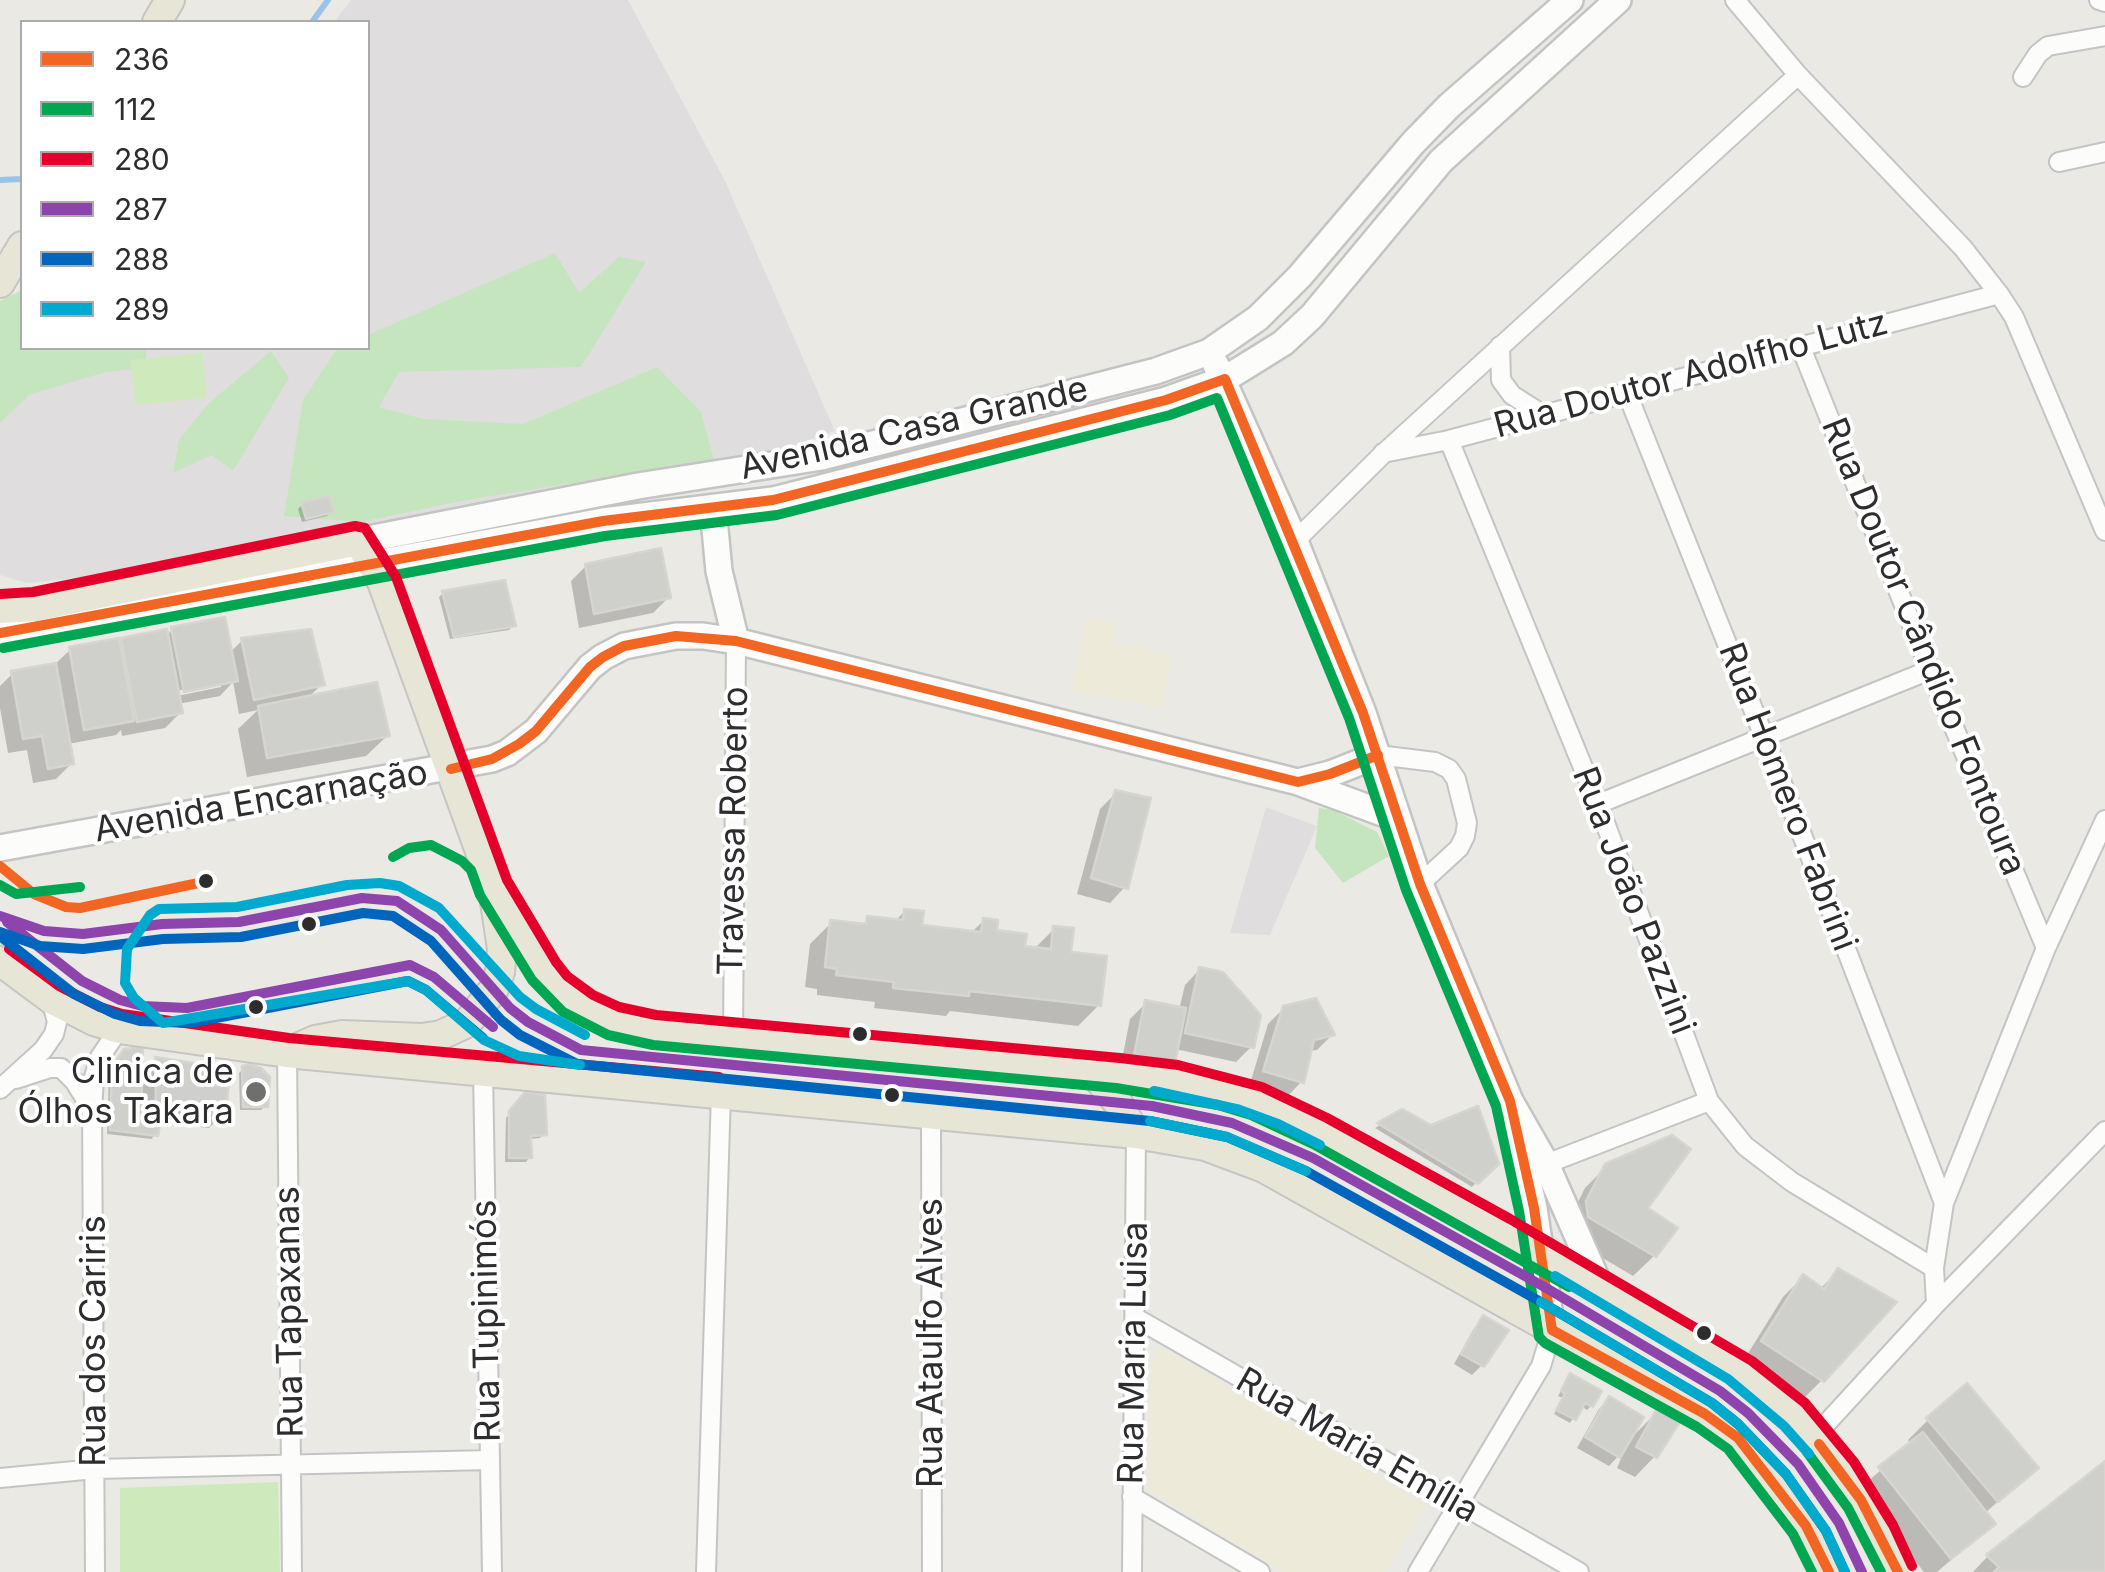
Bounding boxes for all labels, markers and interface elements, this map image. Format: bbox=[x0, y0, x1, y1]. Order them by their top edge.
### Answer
legend bbox=[20, 20, 370, 350]
text: 236 bbox=[114, 41, 169, 77]
text: 112 bbox=[114, 91, 157, 127]
text: 280 bbox=[114, 141, 170, 177]
text: 287 bbox=[114, 191, 168, 227]
text: 288 bbox=[114, 241, 169, 277]
text: 289 bbox=[114, 291, 169, 327]
street label: Rua Doutor Adolfho Lutz bbox=[1490, 302, 1892, 448]
street label: Avenida Casa Grande bbox=[736, 369, 1092, 489]
street label: Rua Doutor Cândido Fontoura bbox=[1812, 412, 2034, 882]
street label: Rua Homero Fabrini bbox=[1709, 637, 1865, 957]
street label: Travessa Roberto bbox=[710, 686, 758, 976]
street label: Avenida Encarnação bbox=[91, 752, 431, 852]
street label: Rua João Pazzini bbox=[1563, 761, 1703, 1041]
unlabelled marker bbox=[196, 871, 216, 891]
unlabelled marker bbox=[299, 914, 319, 934]
unlabelled marker bbox=[246, 997, 266, 1017]
unlabelled marker bbox=[850, 1024, 870, 1044]
place label: Clinica de Ólhos Takara bbox=[17, 1051, 234, 1133]
marker: Clinica de Ólhos Takara bbox=[243, 1079, 269, 1105]
unlabelled marker bbox=[882, 1085, 902, 1105]
street label: Rua Tapaxanas bbox=[267, 1186, 313, 1438]
street label: Rua Ataulfo Alves bbox=[910, 1198, 952, 1488]
street label: Rua Tupinimós bbox=[464, 1199, 510, 1443]
street label: Rua dos Cariris bbox=[73, 1215, 115, 1467]
street label: Rua Maria Luisa bbox=[1111, 1221, 1157, 1485]
unlabelled marker bbox=[1694, 1323, 1714, 1343]
street label: Rua Maria Emília bbox=[1229, 1360, 1485, 1532]

